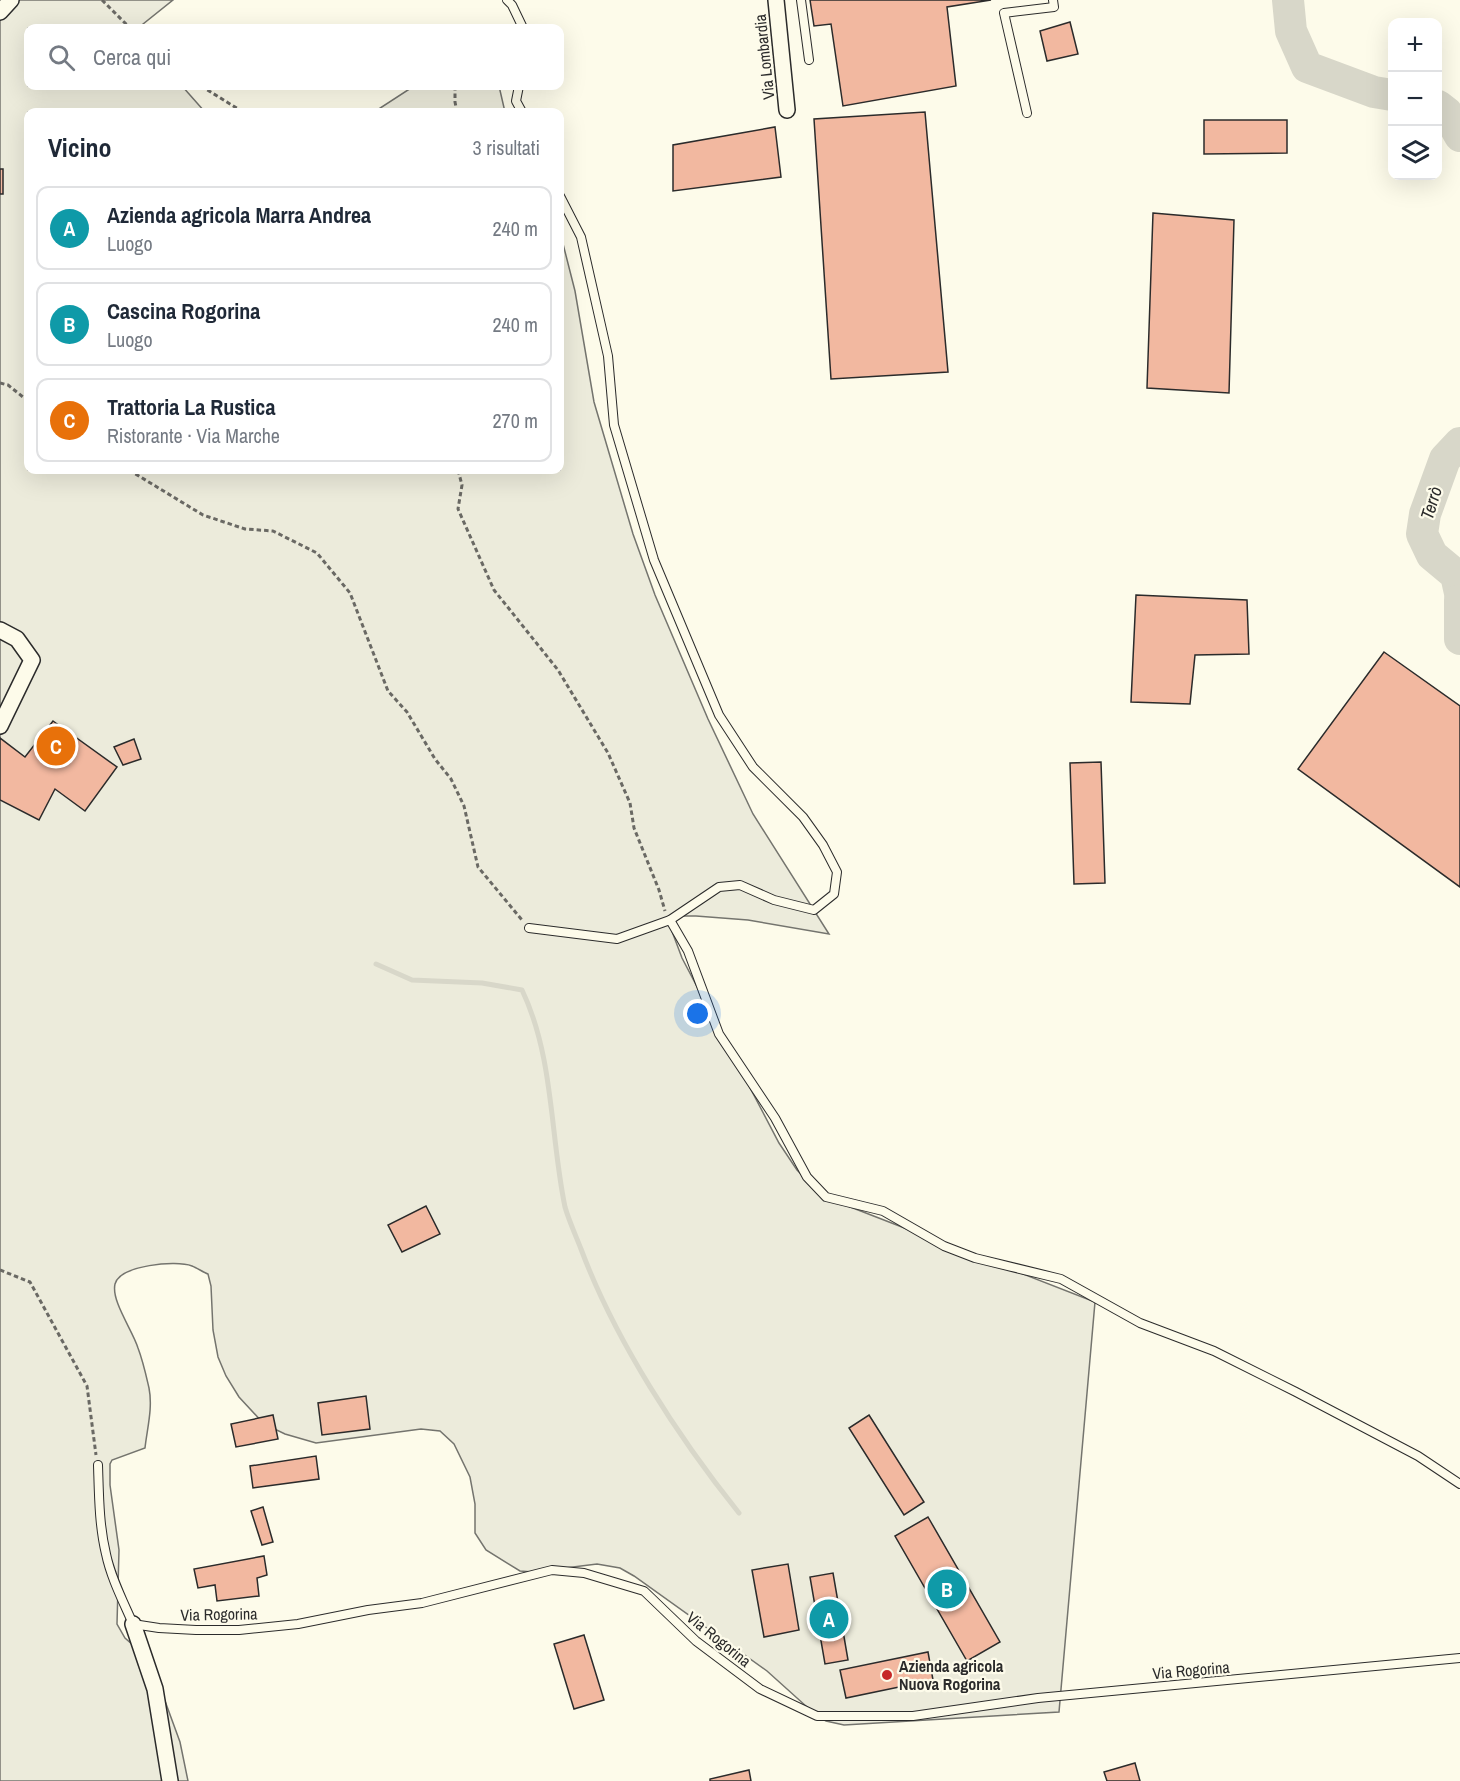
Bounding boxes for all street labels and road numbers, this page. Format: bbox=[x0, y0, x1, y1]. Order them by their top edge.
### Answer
street label: Via Lombardia bbox=[749, 12, 779, 101]
street label: Via Rogorina bbox=[180, 1602, 258, 1626]
street label: Via Rogorina bbox=[682, 1606, 756, 1672]
street label: Via Rogorina bbox=[1152, 1656, 1231, 1684]

